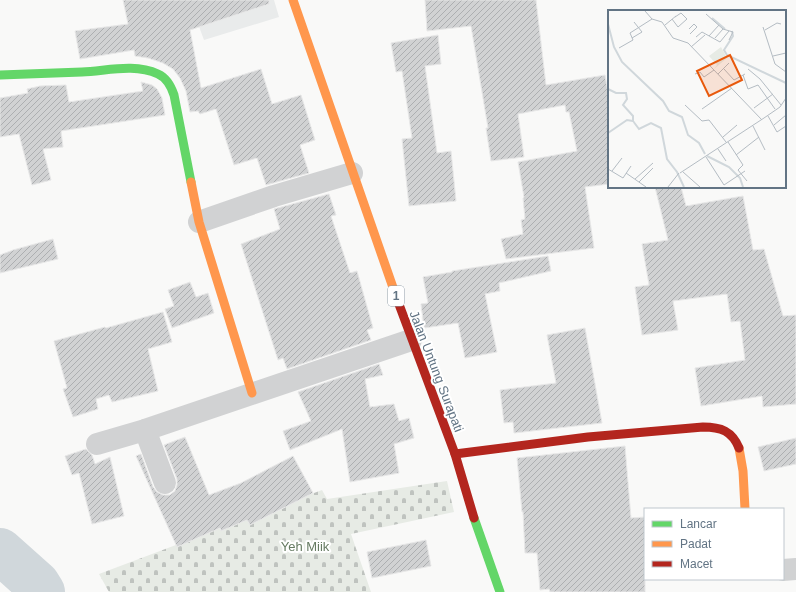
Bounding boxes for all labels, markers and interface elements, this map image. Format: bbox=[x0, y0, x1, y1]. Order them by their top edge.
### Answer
inset map bbox=[608, 10, 786, 188]
road number: 1 bbox=[388, 286, 404, 306]
street label: Jalan Untung Surapati bbox=[406, 308, 467, 434]
legend bbox=[644, 508, 784, 580]
text: Lancar bbox=[680, 517, 717, 531]
text: Padat bbox=[680, 537, 712, 551]
park label: Yeh Miik bbox=[281, 539, 330, 554]
text: Macet bbox=[680, 557, 713, 571]

